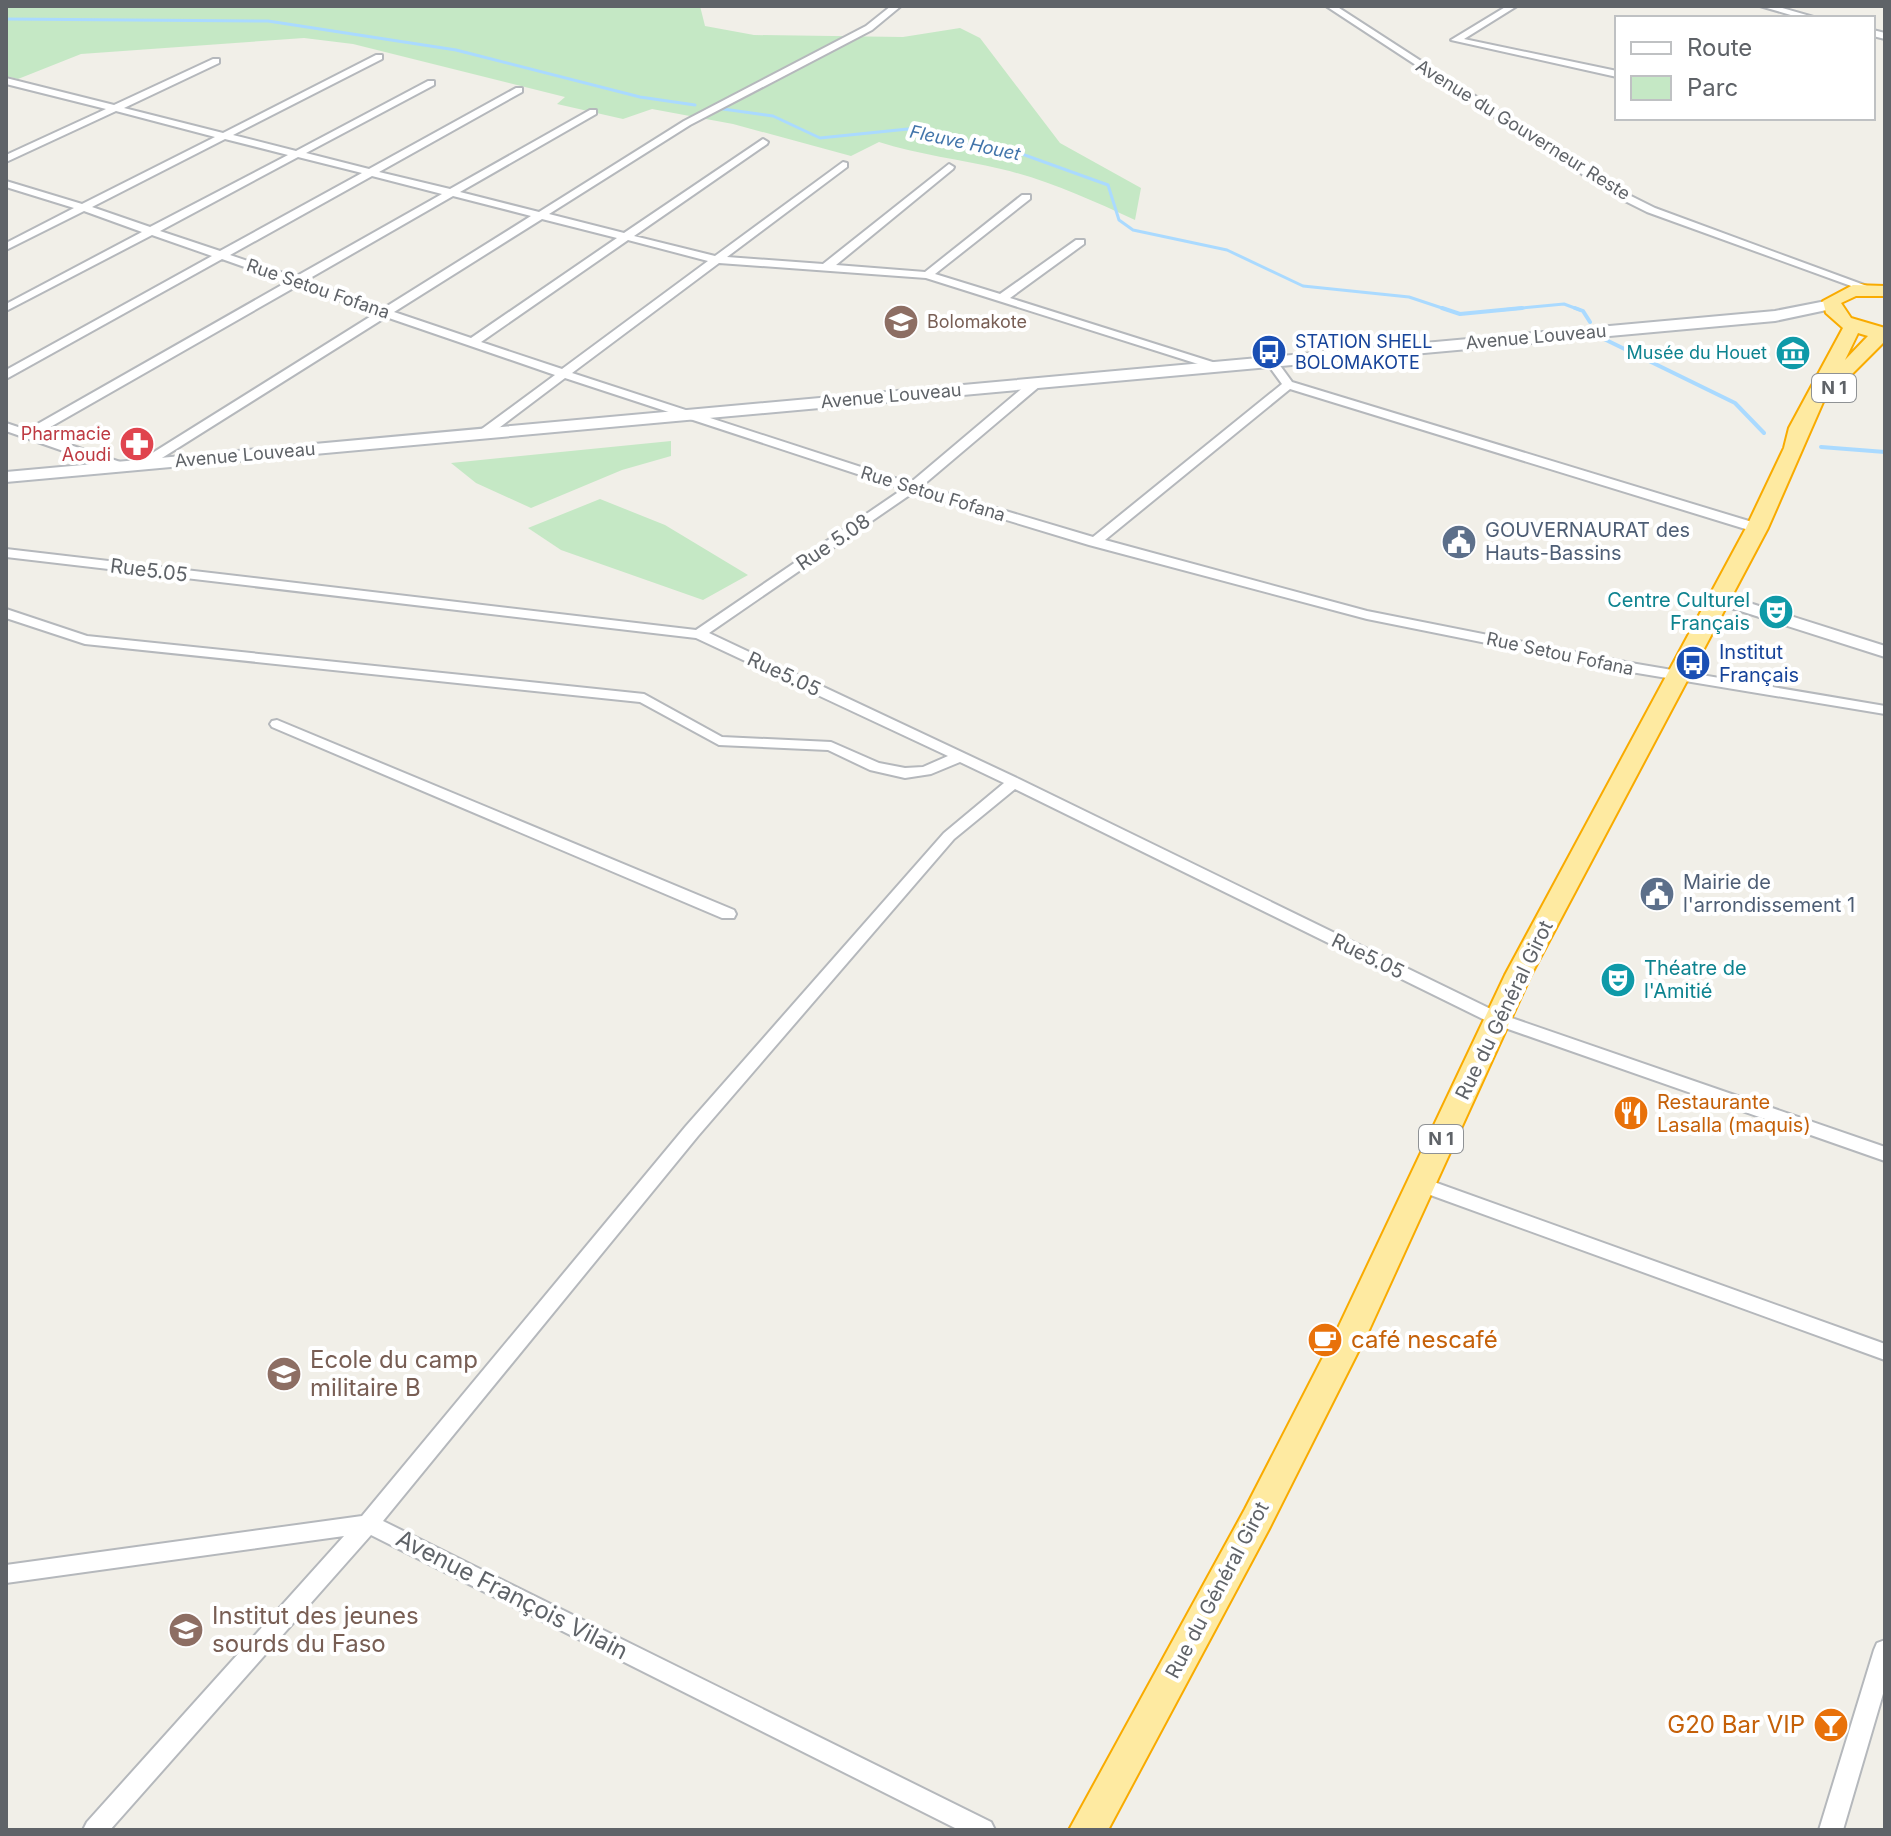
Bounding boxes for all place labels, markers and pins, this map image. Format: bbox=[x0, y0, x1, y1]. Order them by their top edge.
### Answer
school or university icon: Bolomakote bbox=[882, 303, 920, 341]
place label: Bolomakote bbox=[927, 311, 1027, 332]
place label: STATION SHELL BOLOMAKOTE bbox=[1295, 331, 1432, 373]
bus stop icon: STATION SHELL BOLOMAKOTE bbox=[1250, 333, 1288, 371]
museum icon: Musée du Houet bbox=[1774, 334, 1812, 372]
place label: Musée du Houet bbox=[1627, 342, 1767, 363]
place label: Pharmacie Aoudi bbox=[21, 423, 111, 465]
pharmacy icon: Pharmacie Aoudi bbox=[118, 425, 156, 463]
place label: GOUVERNAURAT des Hauts-Bassins bbox=[1485, 518, 1690, 565]
public building icon: GOUVERNAURAT des Hauts-Bassins bbox=[1440, 523, 1478, 561]
place label: Centre Culturel Français bbox=[1607, 588, 1750, 635]
theatre icon: Centre Culturel Français bbox=[1757, 593, 1795, 631]
place label: Institut Français bbox=[1719, 640, 1799, 687]
bus stop icon: Institut Français bbox=[1674, 644, 1712, 682]
place label: Mairie de l'arrondissement 1 bbox=[1683, 870, 1855, 917]
public building icon: Mairie de l'arrondissement 1 bbox=[1638, 875, 1676, 913]
place label: Théatre de l'Amitié bbox=[1644, 956, 1747, 1003]
theatre icon: Théatre de l'Amitié bbox=[1599, 961, 1637, 999]
place label: Restaurante Lasalla (maquis) bbox=[1657, 1090, 1811, 1137]
restaurant icon: Restaurante Lasalla (maquis) bbox=[1612, 1094, 1650, 1132]
cafe icon: café nescafé bbox=[1306, 1321, 1344, 1359]
place label: café nescafé bbox=[1351, 1325, 1498, 1354]
place label: Ecole du camp militaire B bbox=[310, 1345, 478, 1402]
school or university icon: Ecole du camp militaire B bbox=[265, 1355, 303, 1393]
place label: Institut des jeunes sourds du Faso bbox=[212, 1601, 419, 1658]
school or university icon: Institut des jeunes sourds du Faso bbox=[167, 1611, 205, 1649]
bar icon: G20 Bar VIP bbox=[1812, 1706, 1850, 1744]
place label: G20 Bar VIP bbox=[1667, 1710, 1805, 1739]

